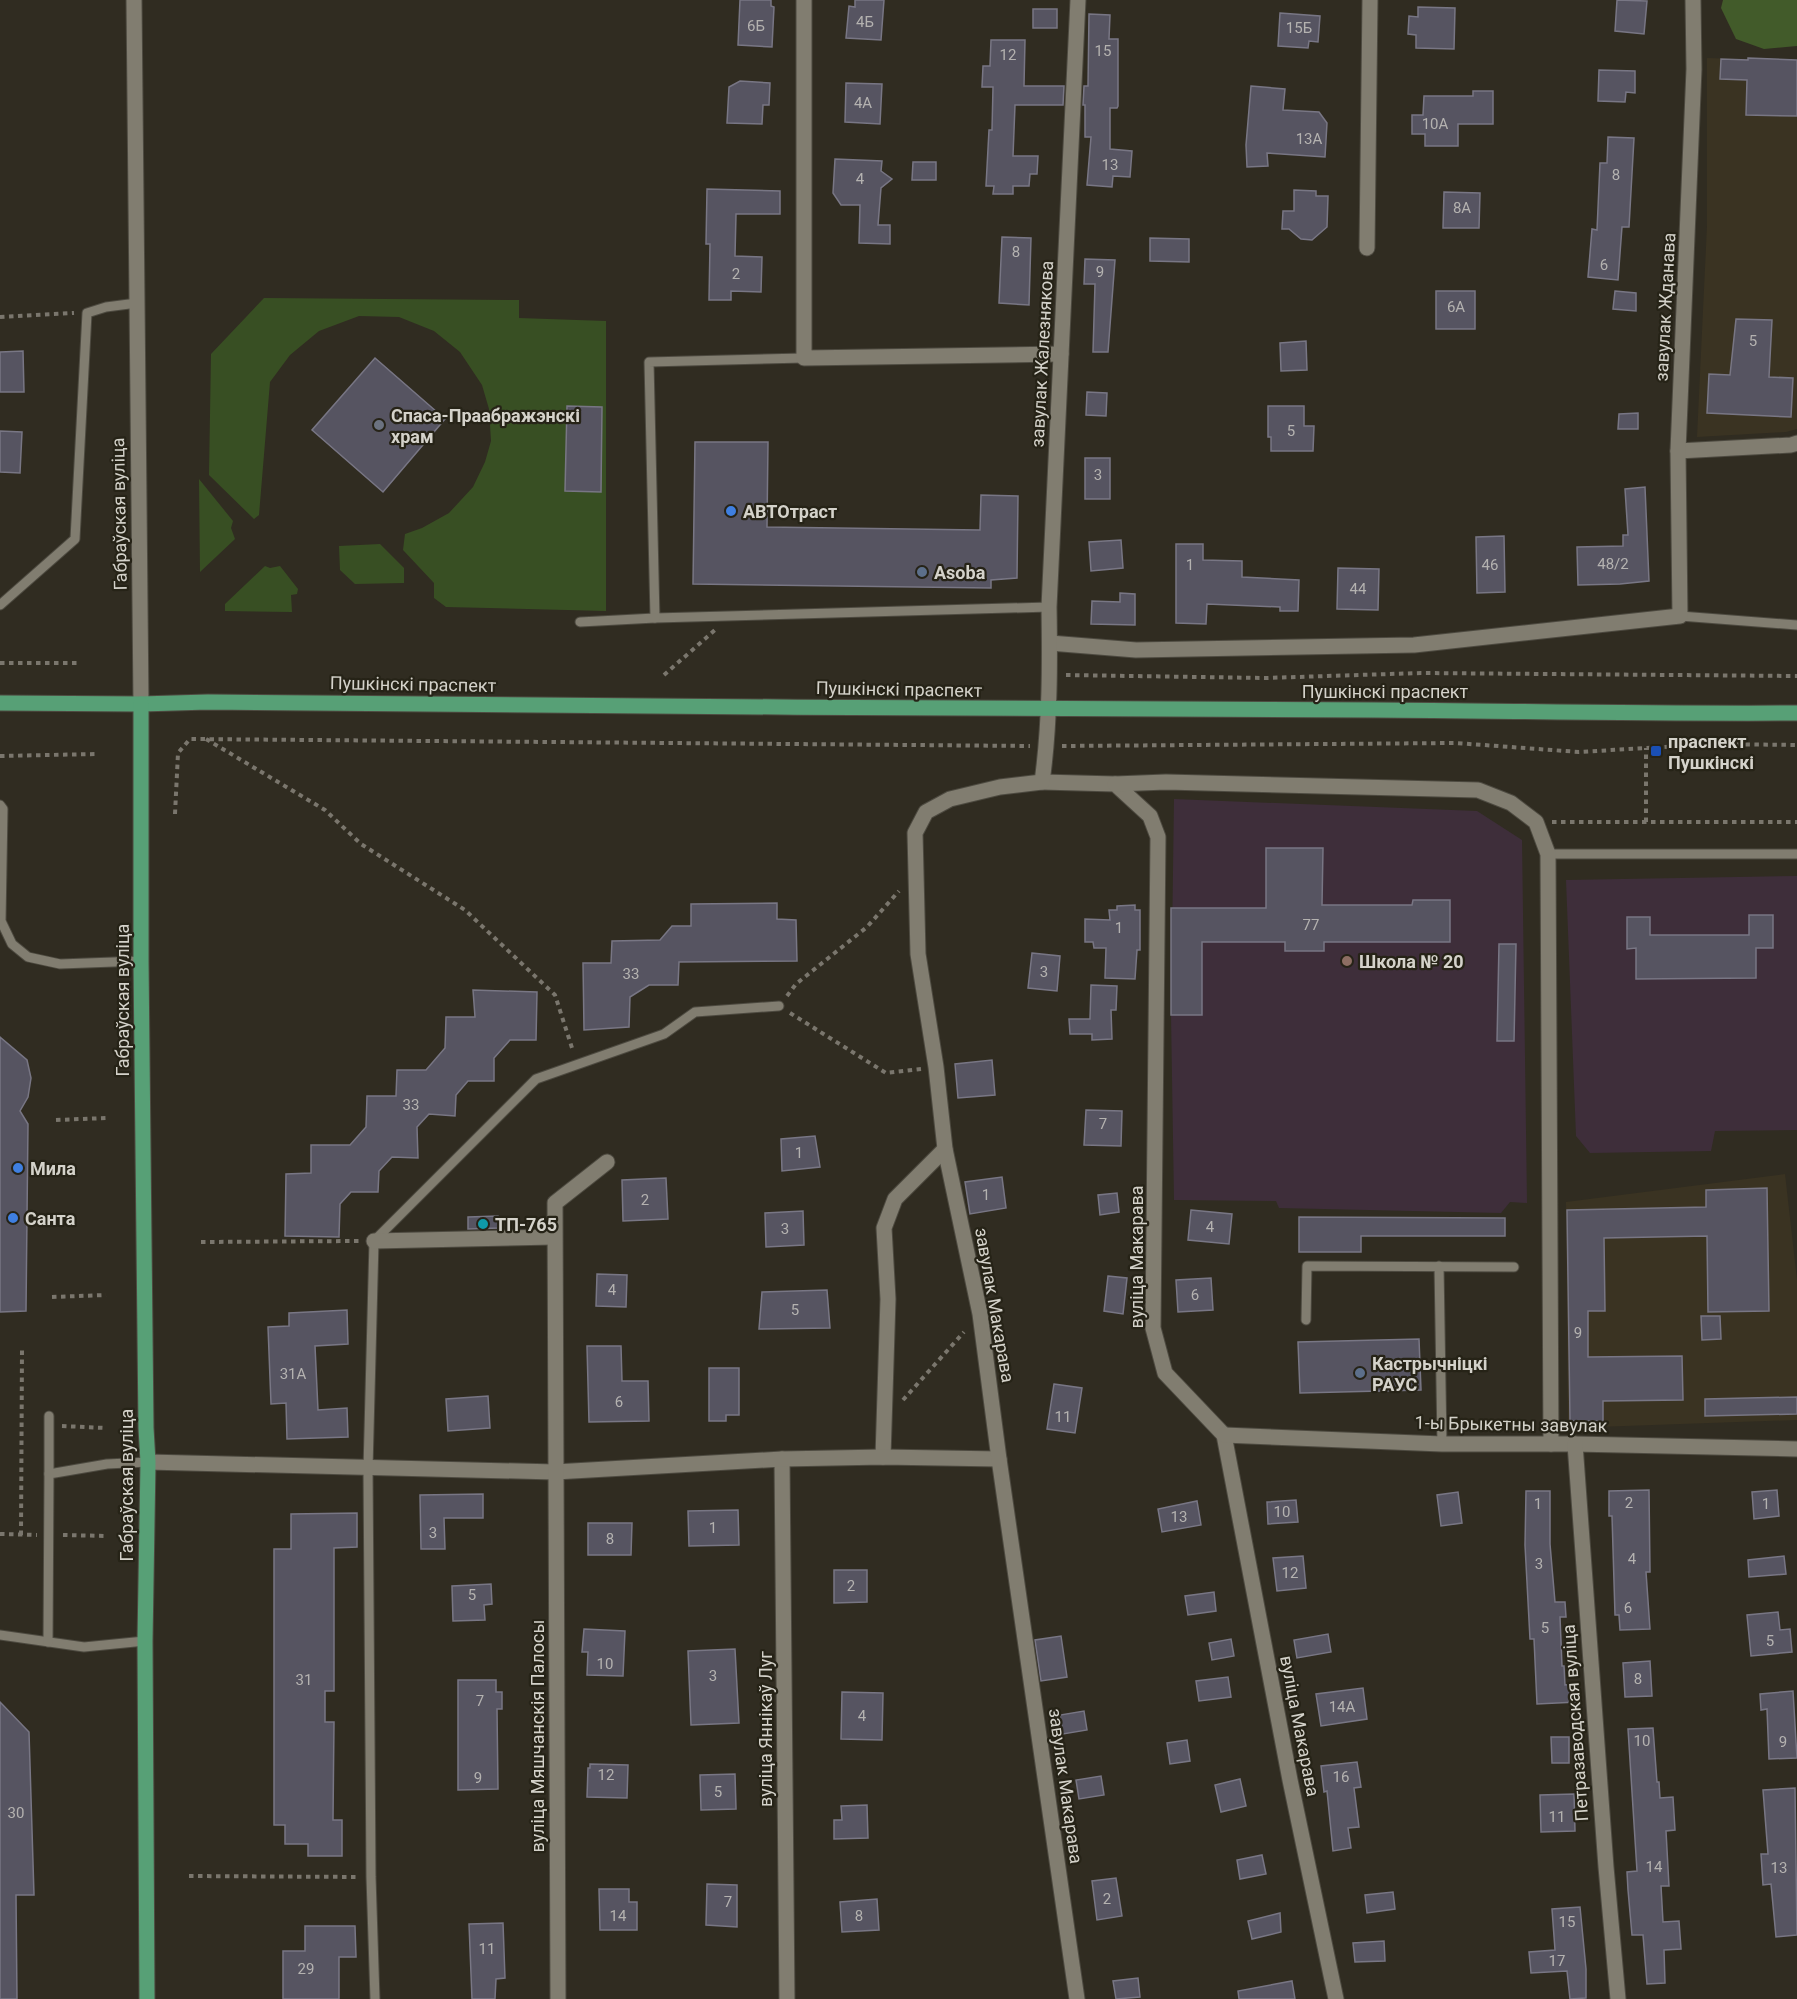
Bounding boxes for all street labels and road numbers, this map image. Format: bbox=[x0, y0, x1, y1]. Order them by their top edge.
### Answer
street label: завулак Жданава bbox=[1651, 232, 1679, 382]
street label: завулак Жалезнякова bbox=[1027, 260, 1057, 448]
street label: Габраўская вуліца bbox=[107, 437, 131, 591]
street label: Пушкінскі праспект bbox=[330, 672, 497, 696]
street label: Пушкінскі праспект bbox=[816, 677, 983, 701]
street label: Пушкінскі праспект bbox=[1302, 681, 1469, 702]
street label: Габраўская вуліца bbox=[112, 924, 133, 1076]
street label: вуліца Макарава bbox=[1126, 1185, 1147, 1329]
street label: завулак Макарава bbox=[971, 1226, 1019, 1384]
street label: Габраўская вуліца bbox=[116, 1409, 137, 1561]
street label: 1-ы Брыкетны завулак bbox=[1414, 1412, 1608, 1436]
street label: вуліца Мяшчанскія Палосы bbox=[527, 1620, 548, 1852]
street label: Петразаводская вуліца bbox=[1558, 1624, 1592, 1822]
street label: вуліца Яннікаў Луг bbox=[755, 1651, 776, 1807]
street label: вуліца Макарава bbox=[1276, 1654, 1324, 1798]
street label: завулак Макарава bbox=[1045, 1707, 1087, 1865]

